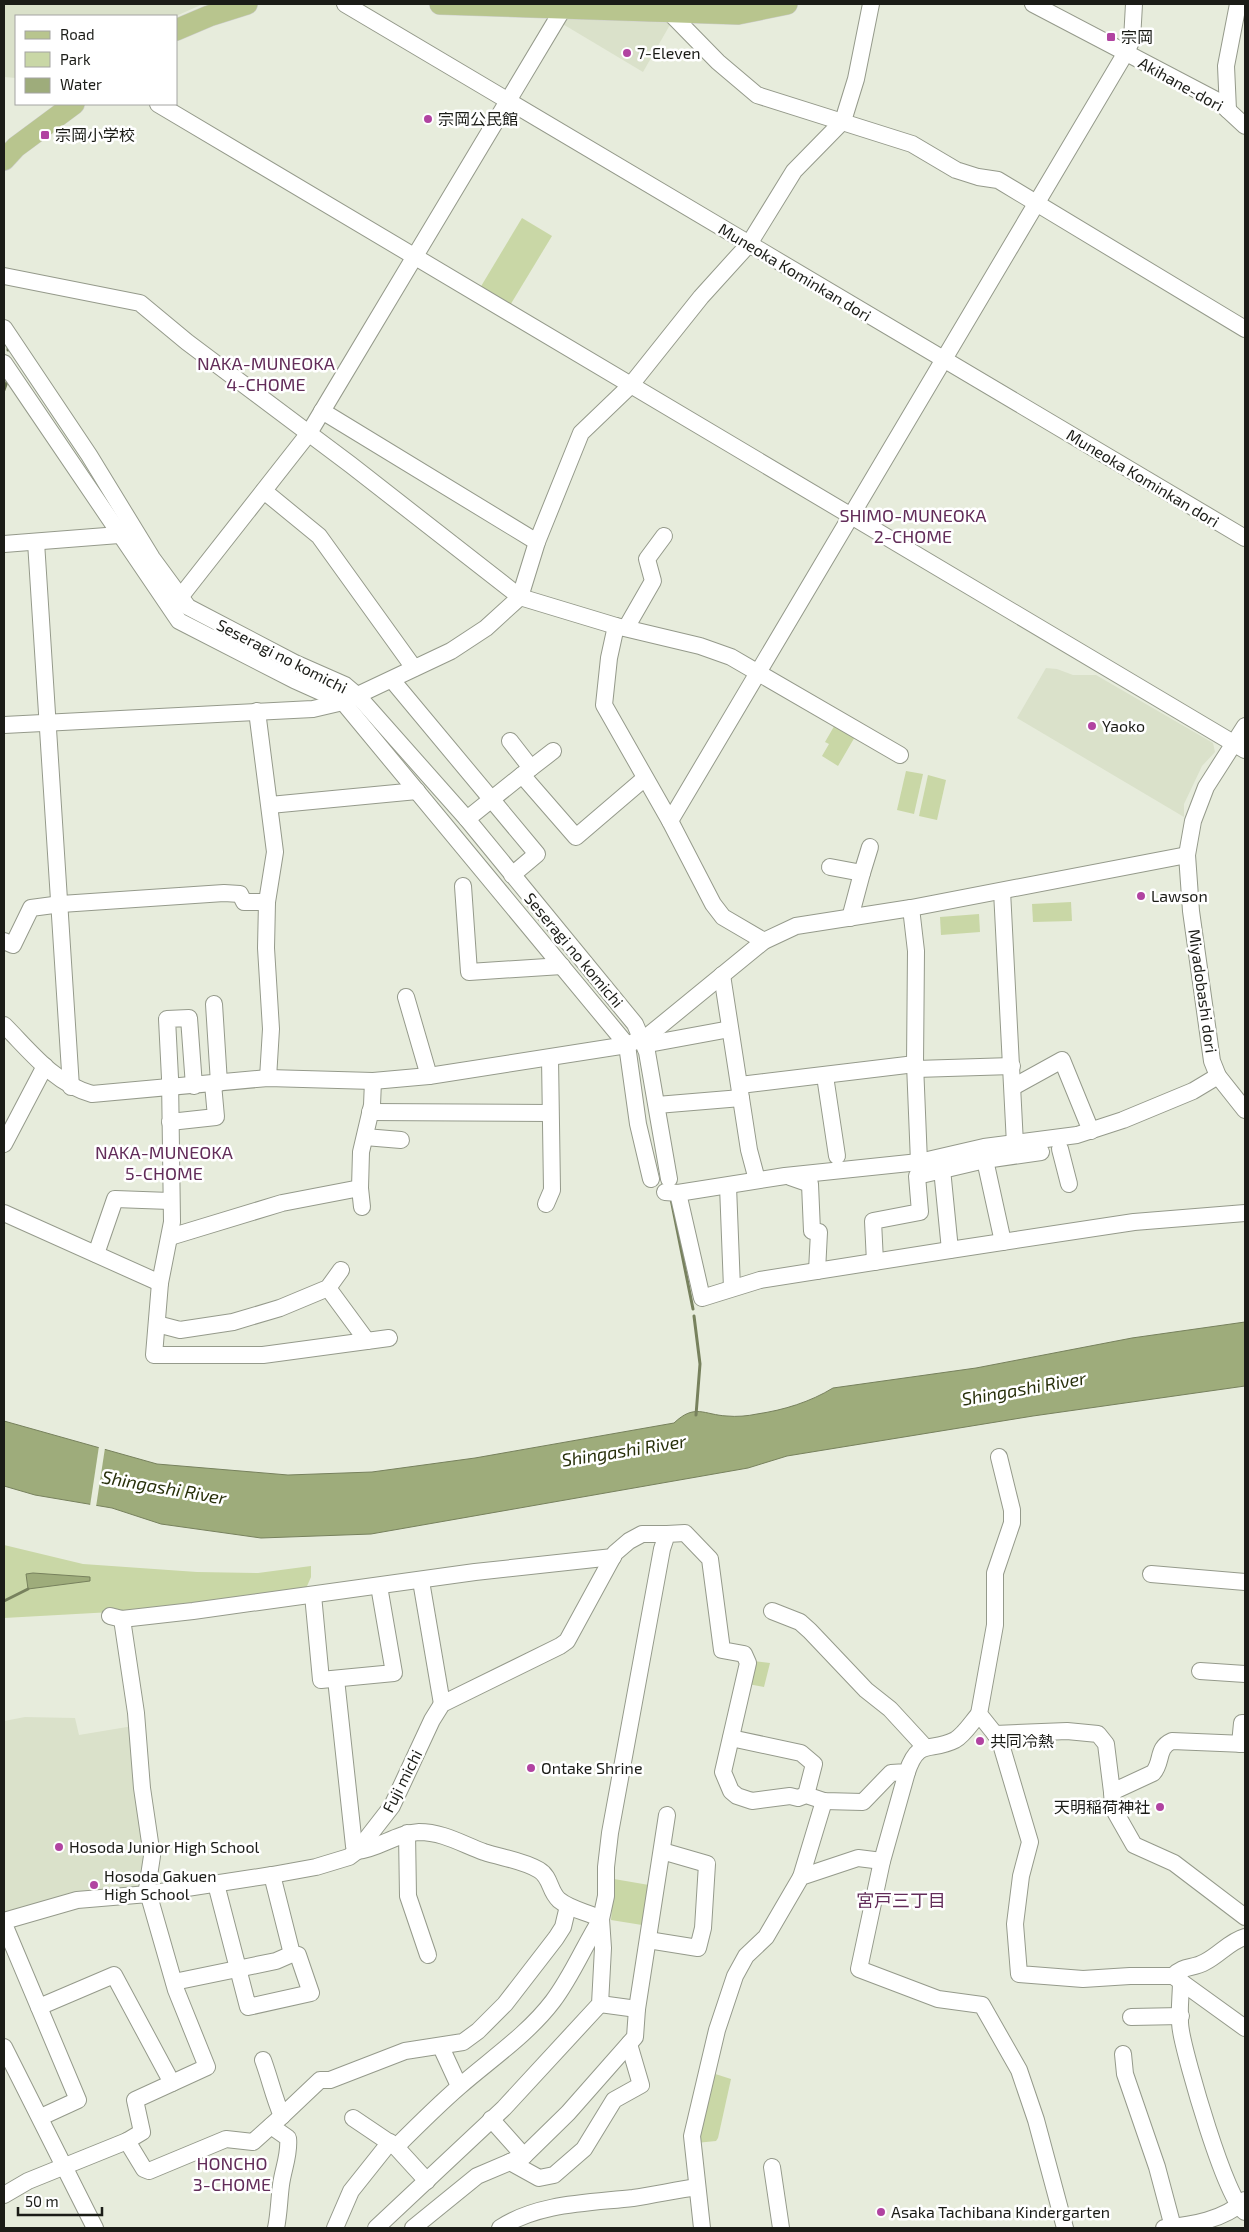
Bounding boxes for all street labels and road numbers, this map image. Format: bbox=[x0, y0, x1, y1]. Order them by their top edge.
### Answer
street label: Akihane-dori bbox=[1136, 53, 1227, 115]
street label: Muneoka Kominkan dori bbox=[715, 218, 875, 325]
street label: Muneoka Kominkan dori bbox=[1063, 424, 1223, 531]
street label: Seseragi no komichi bbox=[214, 614, 351, 697]
street label: Seseragi no komichi bbox=[521, 888, 628, 1011]
street label: Miyadobashi dori bbox=[1185, 928, 1222, 1054]
street label: Fuji michi bbox=[378, 1746, 426, 1816]

